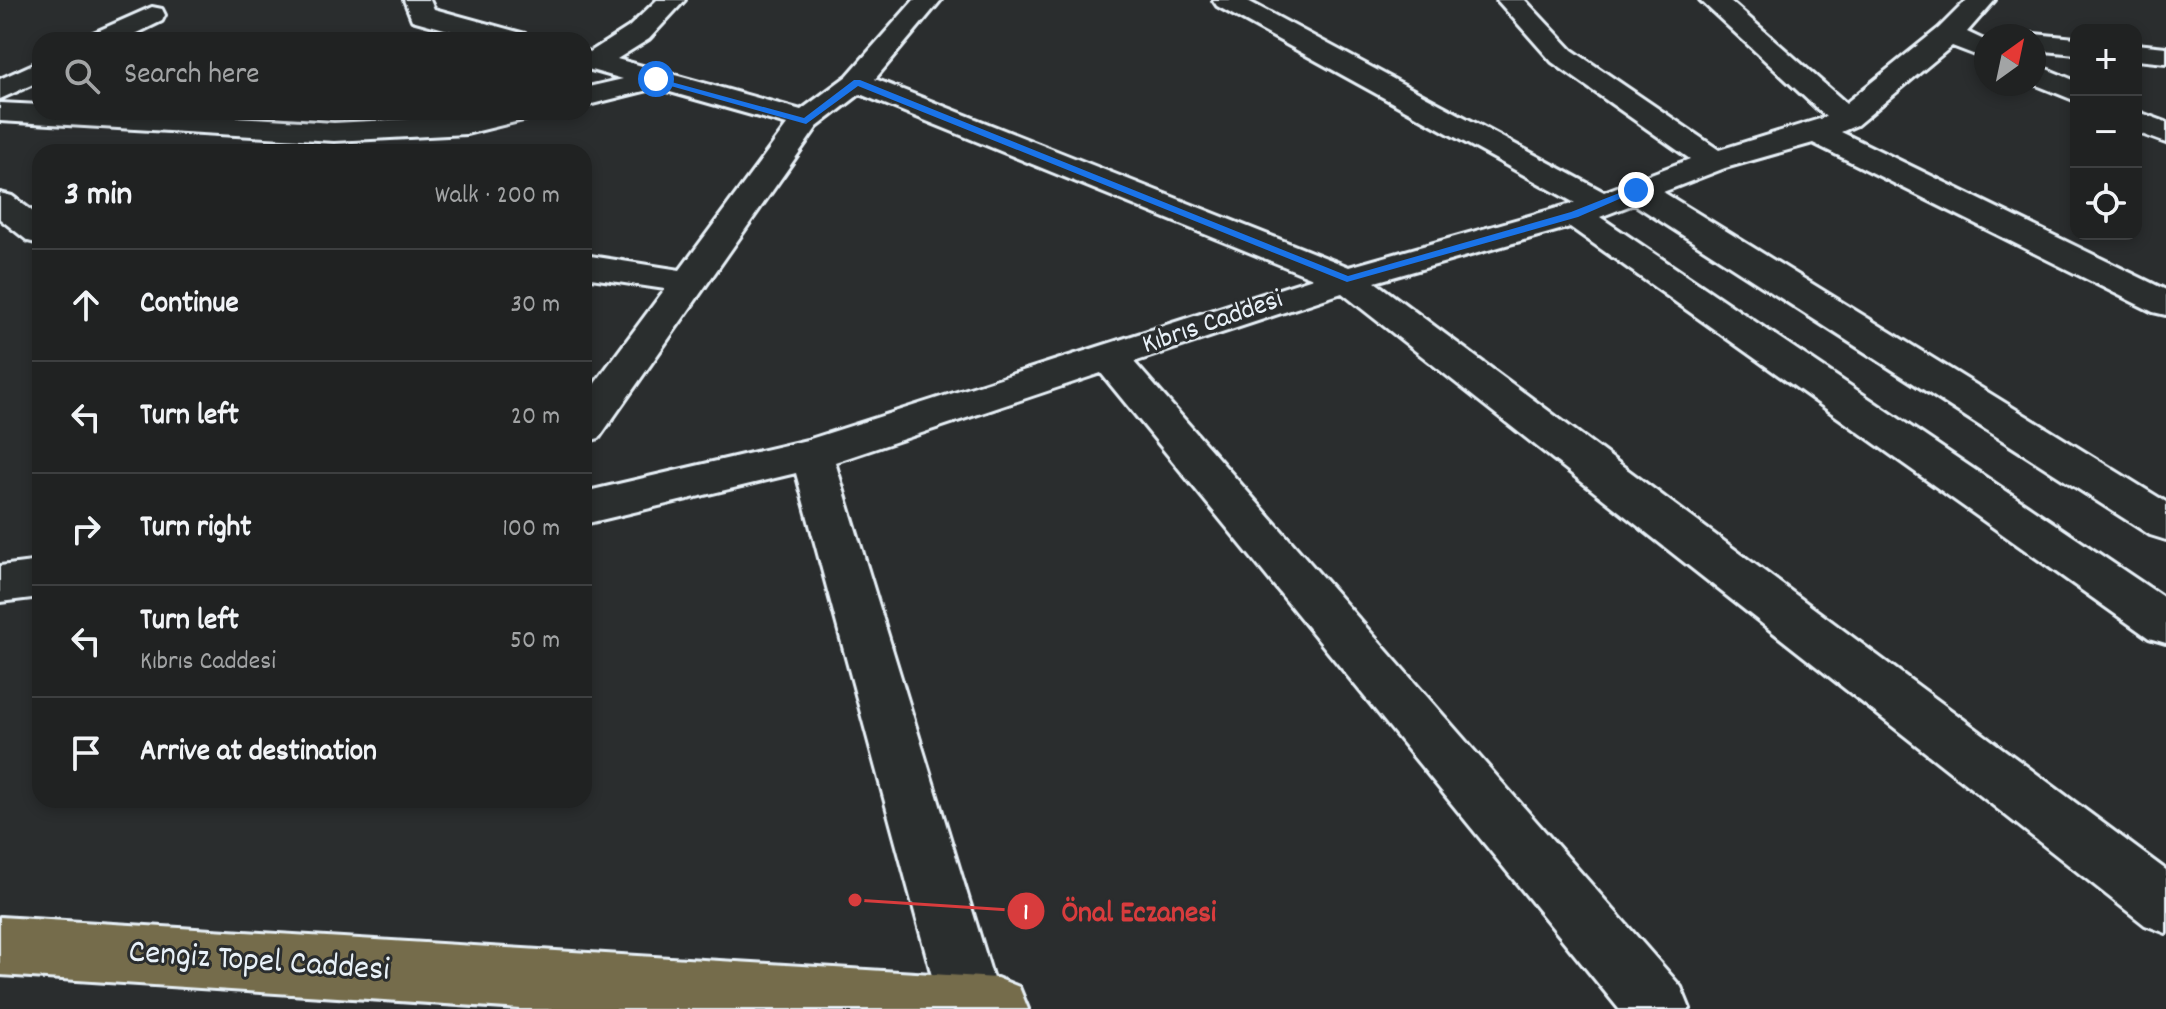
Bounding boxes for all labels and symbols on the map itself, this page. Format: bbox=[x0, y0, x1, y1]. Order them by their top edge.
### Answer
north arrow bbox=[1974, 24, 2046, 96]
route start bbox=[638, 61, 674, 97]
route end bbox=[1618, 172, 1654, 208]
street label: Kıbrıs Caddesi bbox=[1137, 281, 1289, 367]
callout: Önal Eczanesi bbox=[1006, 884, 1233, 938]
text: Önal Eczanesi bbox=[1062, 894, 1217, 937]
text: 1 bbox=[1023, 897, 1029, 931]
street label: Cengiz Topel Caddesi bbox=[127, 929, 391, 997]

